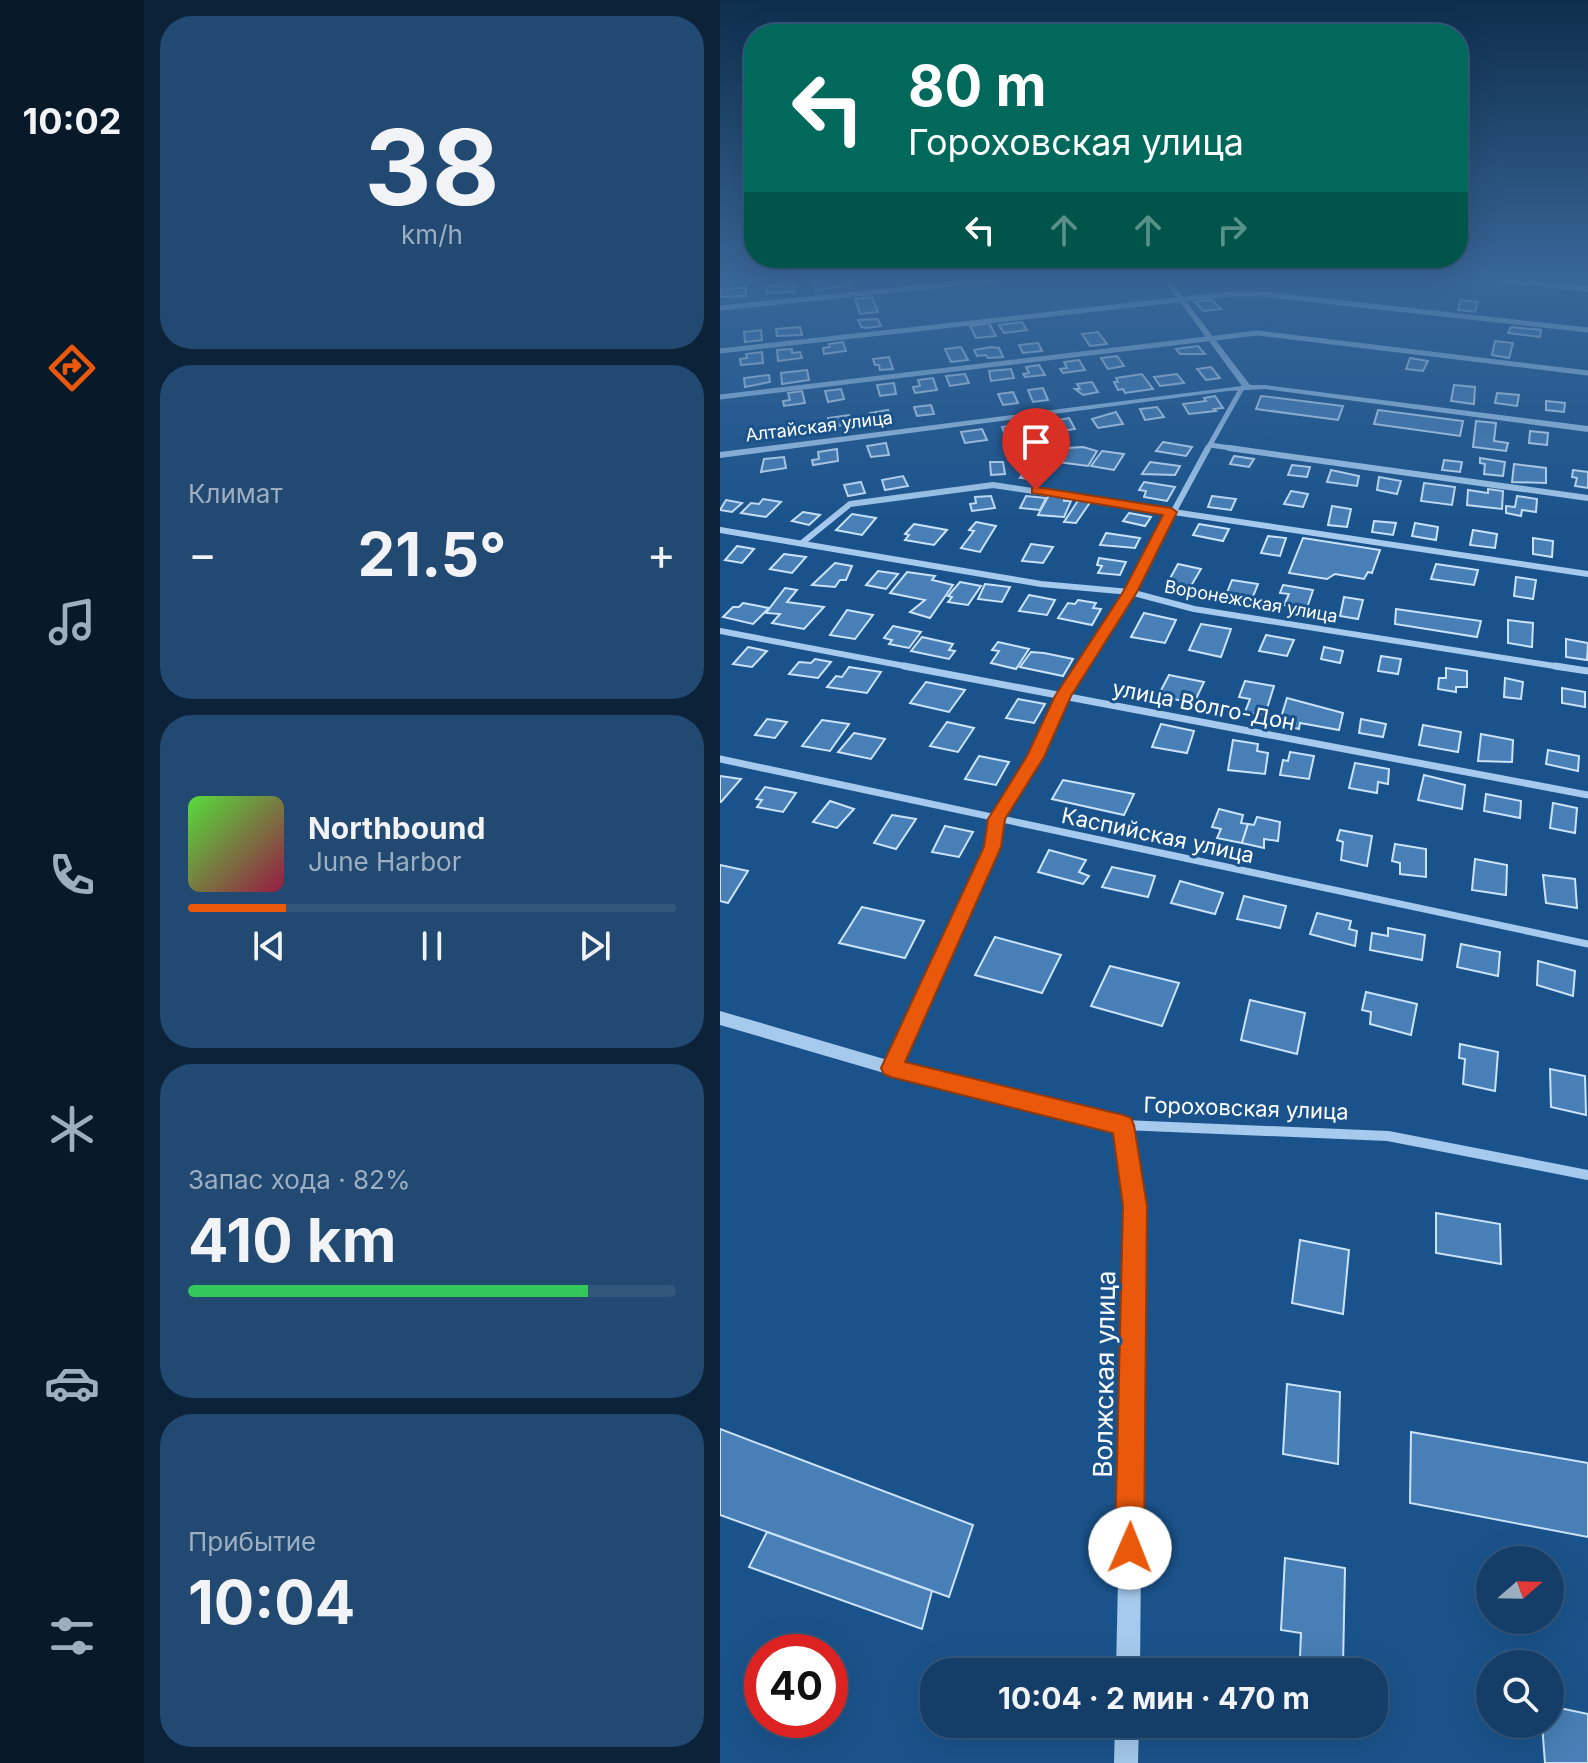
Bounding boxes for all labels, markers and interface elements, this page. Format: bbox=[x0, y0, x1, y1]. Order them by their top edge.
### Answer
text: 80 m bbox=[908, 52, 1047, 120]
icon: left bbox=[776, 56, 880, 160]
text: 10:02 bbox=[23, 99, 121, 143]
text: 38 bbox=[365, 104, 499, 230]
text: Гороховская улица bbox=[908, 120, 1244, 164]
icon: left bbox=[958, 208, 1002, 252]
icon: ahead bbox=[1042, 208, 1086, 252]
icon: ahead bbox=[1126, 208, 1170, 252]
icon: right bbox=[1210, 208, 1254, 252]
text: km/h bbox=[401, 219, 463, 250]
icon: directions bbox=[44, 340, 100, 396]
street label: Алтайская улица bbox=[744, 407, 894, 445]
pin bbox=[1002, 408, 1070, 490]
icon: arrive bbox=[1014, 420, 1058, 464]
text: Климат bbox=[188, 478, 283, 509]
text: 21.5° bbox=[358, 518, 506, 590]
text: − bbox=[188, 527, 217, 581]
text: + bbox=[647, 527, 676, 581]
street label: Воронежская улица bbox=[1163, 575, 1339, 627]
icon: music bbox=[44, 594, 100, 650]
street label: улица Волго-Дон bbox=[1110, 675, 1298, 735]
street label: Каспийская улица bbox=[1059, 802, 1257, 868]
text: Northbound bbox=[308, 810, 485, 846]
text: June Harbor bbox=[308, 846, 461, 877]
icon: phone bbox=[44, 847, 100, 903]
icon: previous bbox=[247, 924, 291, 968]
icon: pause bbox=[410, 924, 454, 968]
icon: next bbox=[573, 924, 617, 968]
street label: Гороховская улица bbox=[1143, 1091, 1349, 1125]
icon: climate bbox=[44, 1101, 100, 1157]
text: Запас хода · 82% bbox=[188, 1164, 410, 1195]
text: 410 km bbox=[188, 1204, 396, 1276]
street label: Волжская улица bbox=[1087, 1270, 1121, 1478]
icon: car bbox=[44, 1355, 100, 1411]
position arrow bbox=[1088, 1506, 1172, 1590]
text: Прибытие bbox=[188, 1526, 316, 1557]
north arrow bbox=[1476, 1546, 1564, 1634]
map controls bbox=[1476, 1546, 1564, 1738]
text: 10:04 bbox=[188, 1566, 355, 1638]
icon: filters bbox=[44, 1608, 100, 1664]
speed limit sign: 40 bbox=[744, 1634, 848, 1738]
button: search bbox=[1476, 1650, 1564, 1738]
text: 10:04 · 2 мин · 470 m bbox=[998, 1680, 1310, 1716]

